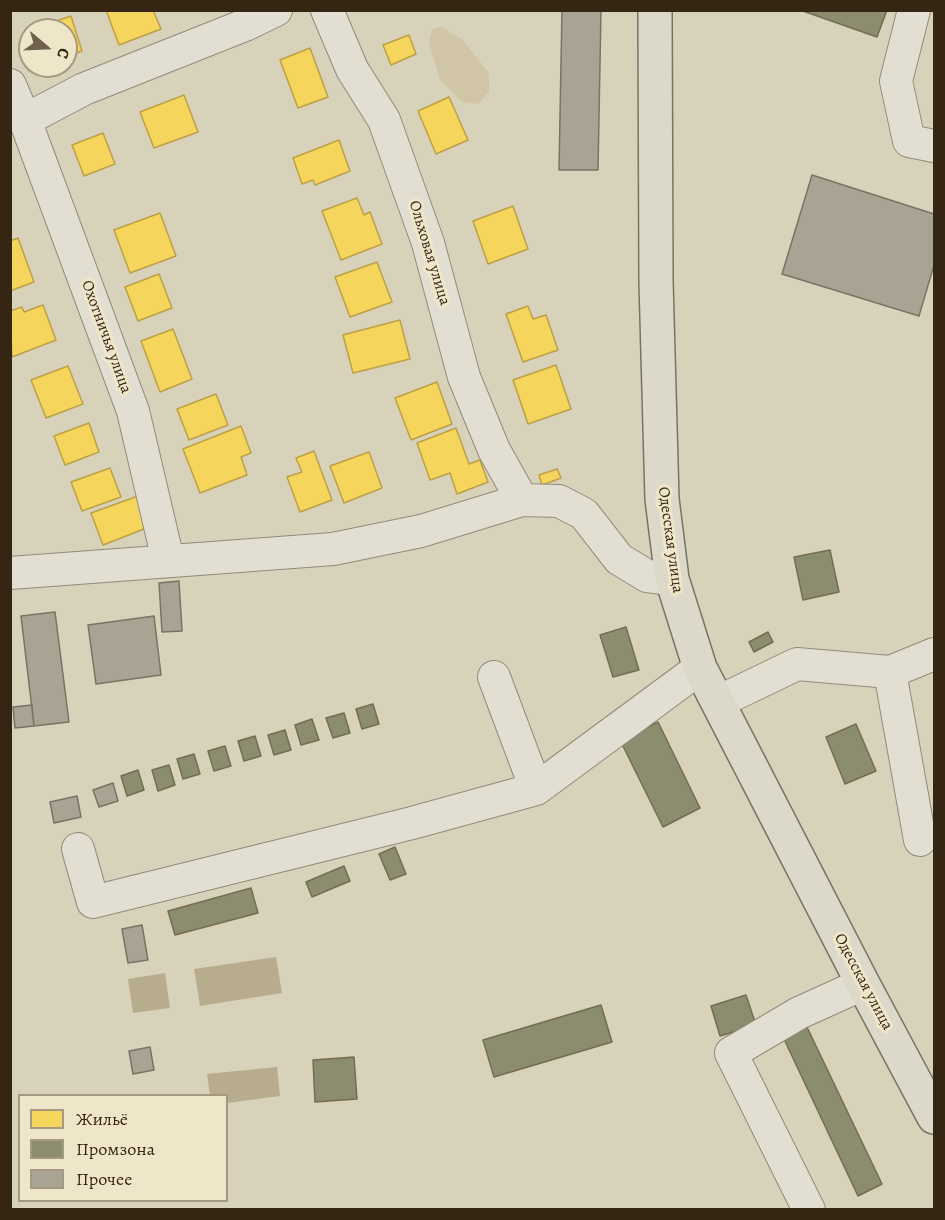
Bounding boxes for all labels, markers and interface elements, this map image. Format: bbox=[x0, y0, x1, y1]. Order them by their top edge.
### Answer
north arrow bbox=[18, 18, 78, 78]
text: С bbox=[51, 45, 75, 61]
street label: Ольховая улица bbox=[404, 198, 454, 308]
street label: Охотничья улица bbox=[77, 278, 135, 396]
street label: Одесская улица bbox=[653, 486, 687, 594]
street label: Одесская улица bbox=[829, 930, 897, 1034]
legend bbox=[18, 1094, 228, 1202]
text: Жильё bbox=[76, 1107, 128, 1131]
text: Промзона bbox=[76, 1137, 155, 1161]
text: Прочее bbox=[76, 1167, 132, 1191]

